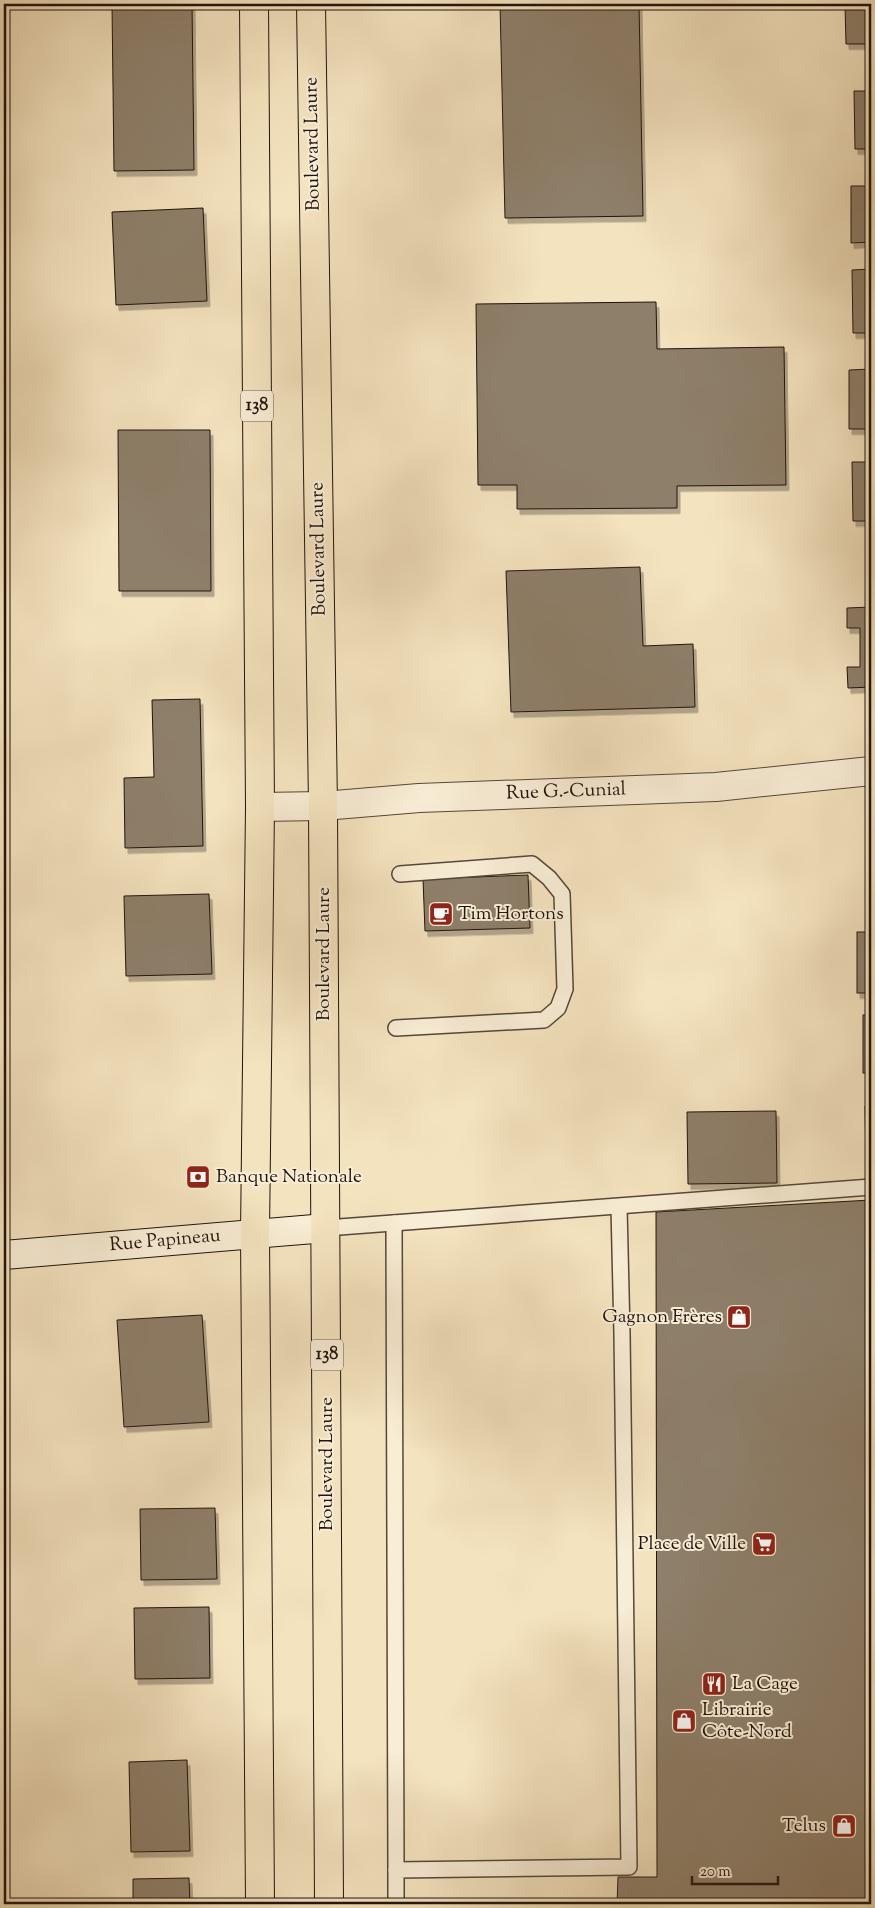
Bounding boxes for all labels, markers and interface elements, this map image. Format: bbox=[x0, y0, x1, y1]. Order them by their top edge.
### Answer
street label: Boulevard Laure bbox=[298, 77, 328, 211]
road number: 138 bbox=[241, 391, 273, 422]
street label: Boulevard Laure bbox=[304, 482, 334, 616]
street label: Rue G.-Cunial bbox=[506, 776, 626, 808]
street label: Boulevard Laure bbox=[311, 887, 338, 1021]
cafe icon: Tim Hortons bbox=[428, 901, 454, 927]
place label: Tim Hortons bbox=[458, 901, 564, 928]
bank icon: Banque Nationale bbox=[185, 1164, 211, 1190]
place label: Banque Nationale bbox=[216, 1164, 362, 1191]
street label: Rue Papineau bbox=[108, 1223, 222, 1259]
place label: Gagnon Frères bbox=[602, 1304, 722, 1331]
shop icon: Gagnon Frères bbox=[726, 1304, 752, 1330]
road number: 138 bbox=[311, 1340, 343, 1370]
street label: Boulevard Laure bbox=[314, 1397, 341, 1531]
place label: Place de Ville bbox=[638, 1531, 746, 1558]
supermarket icon: Place de Ville bbox=[751, 1531, 777, 1557]
restaurant icon: La Cage bbox=[701, 1671, 727, 1697]
place label: La Cage bbox=[732, 1671, 798, 1698]
place label: Librairie Côte-Nord bbox=[702, 1697, 792, 1746]
shop icon: Librairie Côte-Nord bbox=[671, 1708, 697, 1734]
place label: Telus bbox=[782, 1813, 826, 1840]
shop icon: Telus bbox=[831, 1813, 857, 1839]
scale bar bbox=[692, 1853, 779, 1885]
text: 20 m bbox=[700, 1862, 731, 1883]

